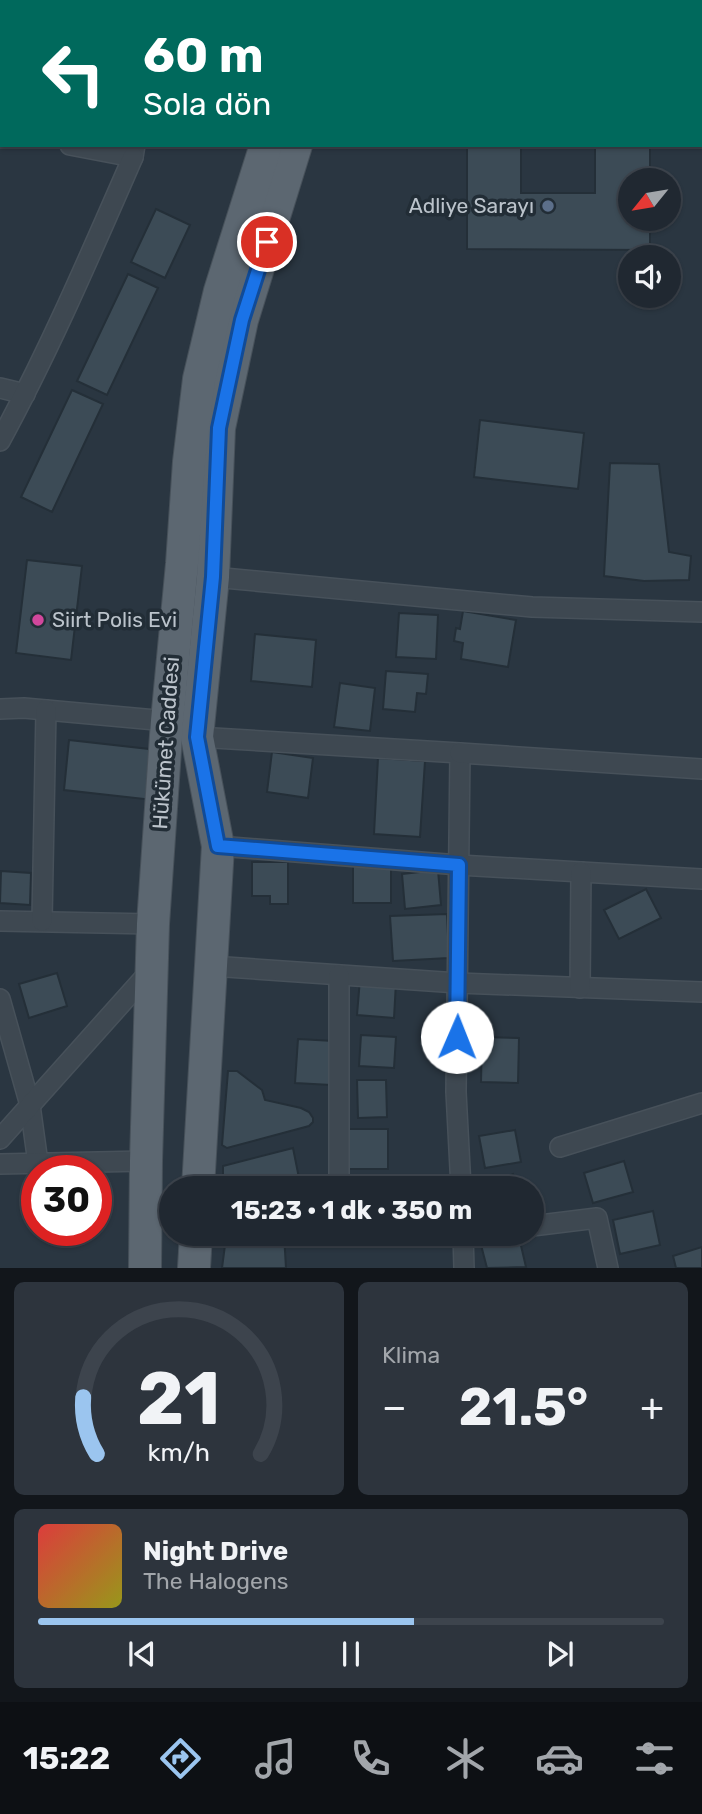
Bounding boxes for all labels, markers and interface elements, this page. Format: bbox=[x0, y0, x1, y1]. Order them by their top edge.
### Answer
text: 60 m bbox=[143, 26, 264, 84]
icon: left bbox=[28, 28, 119, 119]
text: Sola dön bbox=[143, 85, 271, 123]
north arrow bbox=[618, 168, 681, 231]
map controls bbox=[618, 168, 681, 308]
place label: Adliye Sarayı bbox=[409, 193, 534, 218]
marker: Adliye Sarayı bbox=[540, 198, 556, 214]
pin bbox=[237, 212, 297, 272]
icon: arrive bbox=[248, 223, 286, 261]
button: sound bbox=[618, 245, 681, 308]
place label: Siirt Polis Evi bbox=[52, 607, 177, 632]
marker: Siirt Polis Evi bbox=[30, 612, 46, 628]
street label: Hükümet Caddesi bbox=[147, 656, 184, 830]
position arrow bbox=[420, 1000, 494, 1074]
speed limit sign: 30 bbox=[21, 1155, 112, 1246]
text: 15:23 · 1 dk · 350 m bbox=[231, 1195, 472, 1226]
text: Klima bbox=[382, 1341, 440, 1369]
text: 21 bbox=[137, 1357, 221, 1443]
text: 21.5° bbox=[459, 1376, 588, 1438]
text: − bbox=[382, 1384, 407, 1430]
text: + bbox=[640, 1384, 664, 1430]
text: km/h bbox=[148, 1438, 210, 1467]
text: Night Drive bbox=[143, 1536, 288, 1567]
text: The Halogens bbox=[143, 1567, 289, 1595]
icon: previous bbox=[123, 1635, 161, 1673]
icon: pause bbox=[332, 1635, 370, 1673]
icon: next bbox=[541, 1635, 579, 1673]
icon: directions bbox=[156, 1734, 205, 1783]
icon: music bbox=[251, 1734, 300, 1783]
icon: phone bbox=[346, 1734, 395, 1783]
icon: climate bbox=[441, 1734, 490, 1783]
icon: car bbox=[535, 1734, 584, 1783]
icon: filters bbox=[630, 1734, 679, 1783]
text: 15:22 bbox=[23, 1739, 110, 1777]

